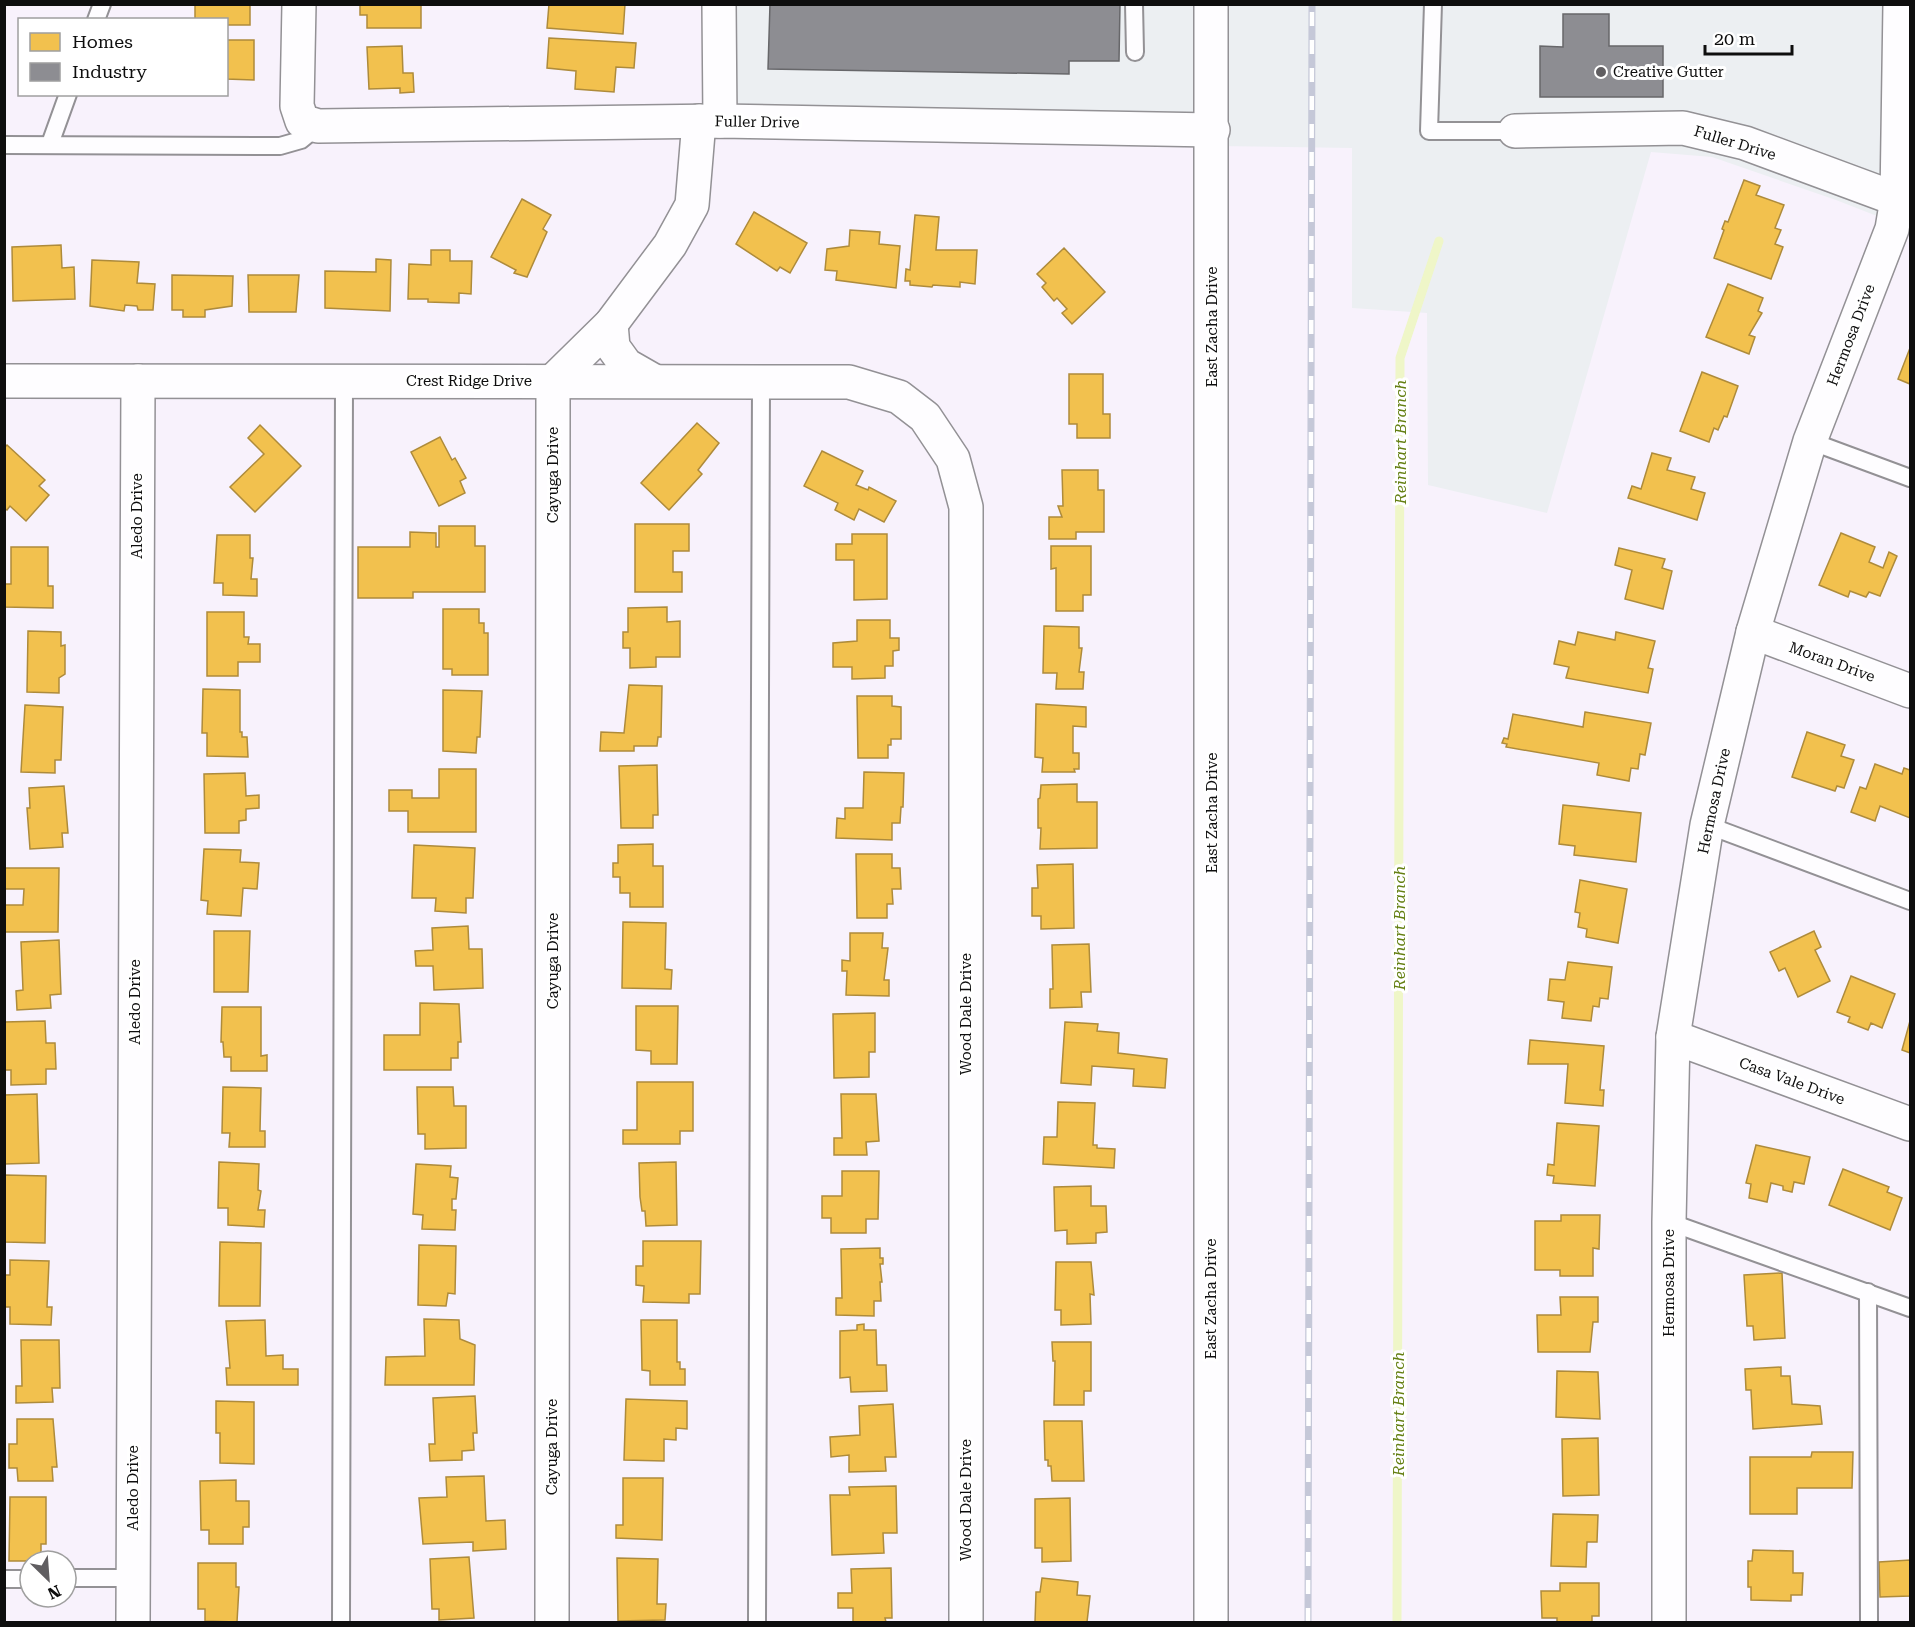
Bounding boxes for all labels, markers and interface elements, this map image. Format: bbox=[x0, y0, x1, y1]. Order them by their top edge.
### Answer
legend bbox=[18, 18, 228, 96]
scale bar bbox=[1705, 18, 1792, 56]
text: 20 m bbox=[1714, 28, 1755, 49]
text: Homes bbox=[72, 31, 133, 52]
text: Industry bbox=[72, 61, 147, 82]
place label: Creative Gutter bbox=[1613, 63, 1724, 81]
marker: Creative Gutter bbox=[1594, 65, 1608, 79]
street label: Fuller Drive bbox=[714, 112, 800, 132]
street label: Fuller Drive bbox=[1692, 122, 1778, 164]
street label: East Zacha Drive bbox=[1203, 267, 1221, 387]
street label: Hermosa Drive bbox=[1823, 281, 1879, 389]
street label: Crest Ridge Drive bbox=[406, 372, 532, 390]
water label: Reinhart Branch bbox=[1391, 380, 1410, 505]
street label: Cayuga Drive bbox=[544, 427, 562, 523]
street label: Aledo Drive bbox=[128, 473, 146, 559]
street label: Moran Drive bbox=[1787, 638, 1877, 686]
street label: Hermosa Drive bbox=[1694, 746, 1734, 856]
street label: East Zacha Drive bbox=[1203, 753, 1221, 873]
water label: Reinhart Branch bbox=[1390, 866, 1409, 991]
street label: Cayuga Drive bbox=[544, 913, 562, 1009]
street label: Wood Dale Drive bbox=[957, 953, 975, 1075]
street label: Aledo Drive bbox=[126, 959, 144, 1045]
street label: Casa Vale Drive bbox=[1737, 1054, 1847, 1108]
street label: Hermosa Drive bbox=[1660, 1229, 1678, 1337]
street label: East Zacha Drive bbox=[1202, 1239, 1220, 1359]
water label: Reinhart Branch bbox=[1389, 1352, 1408, 1477]
street label: Cayuga Drive bbox=[543, 1399, 561, 1495]
street label: Wood Dale Drive bbox=[957, 1439, 975, 1561]
street label: Aledo Drive bbox=[124, 1445, 142, 1531]
north arrow bbox=[18, 1549, 78, 1609]
text: N bbox=[45, 1581, 64, 1603]

